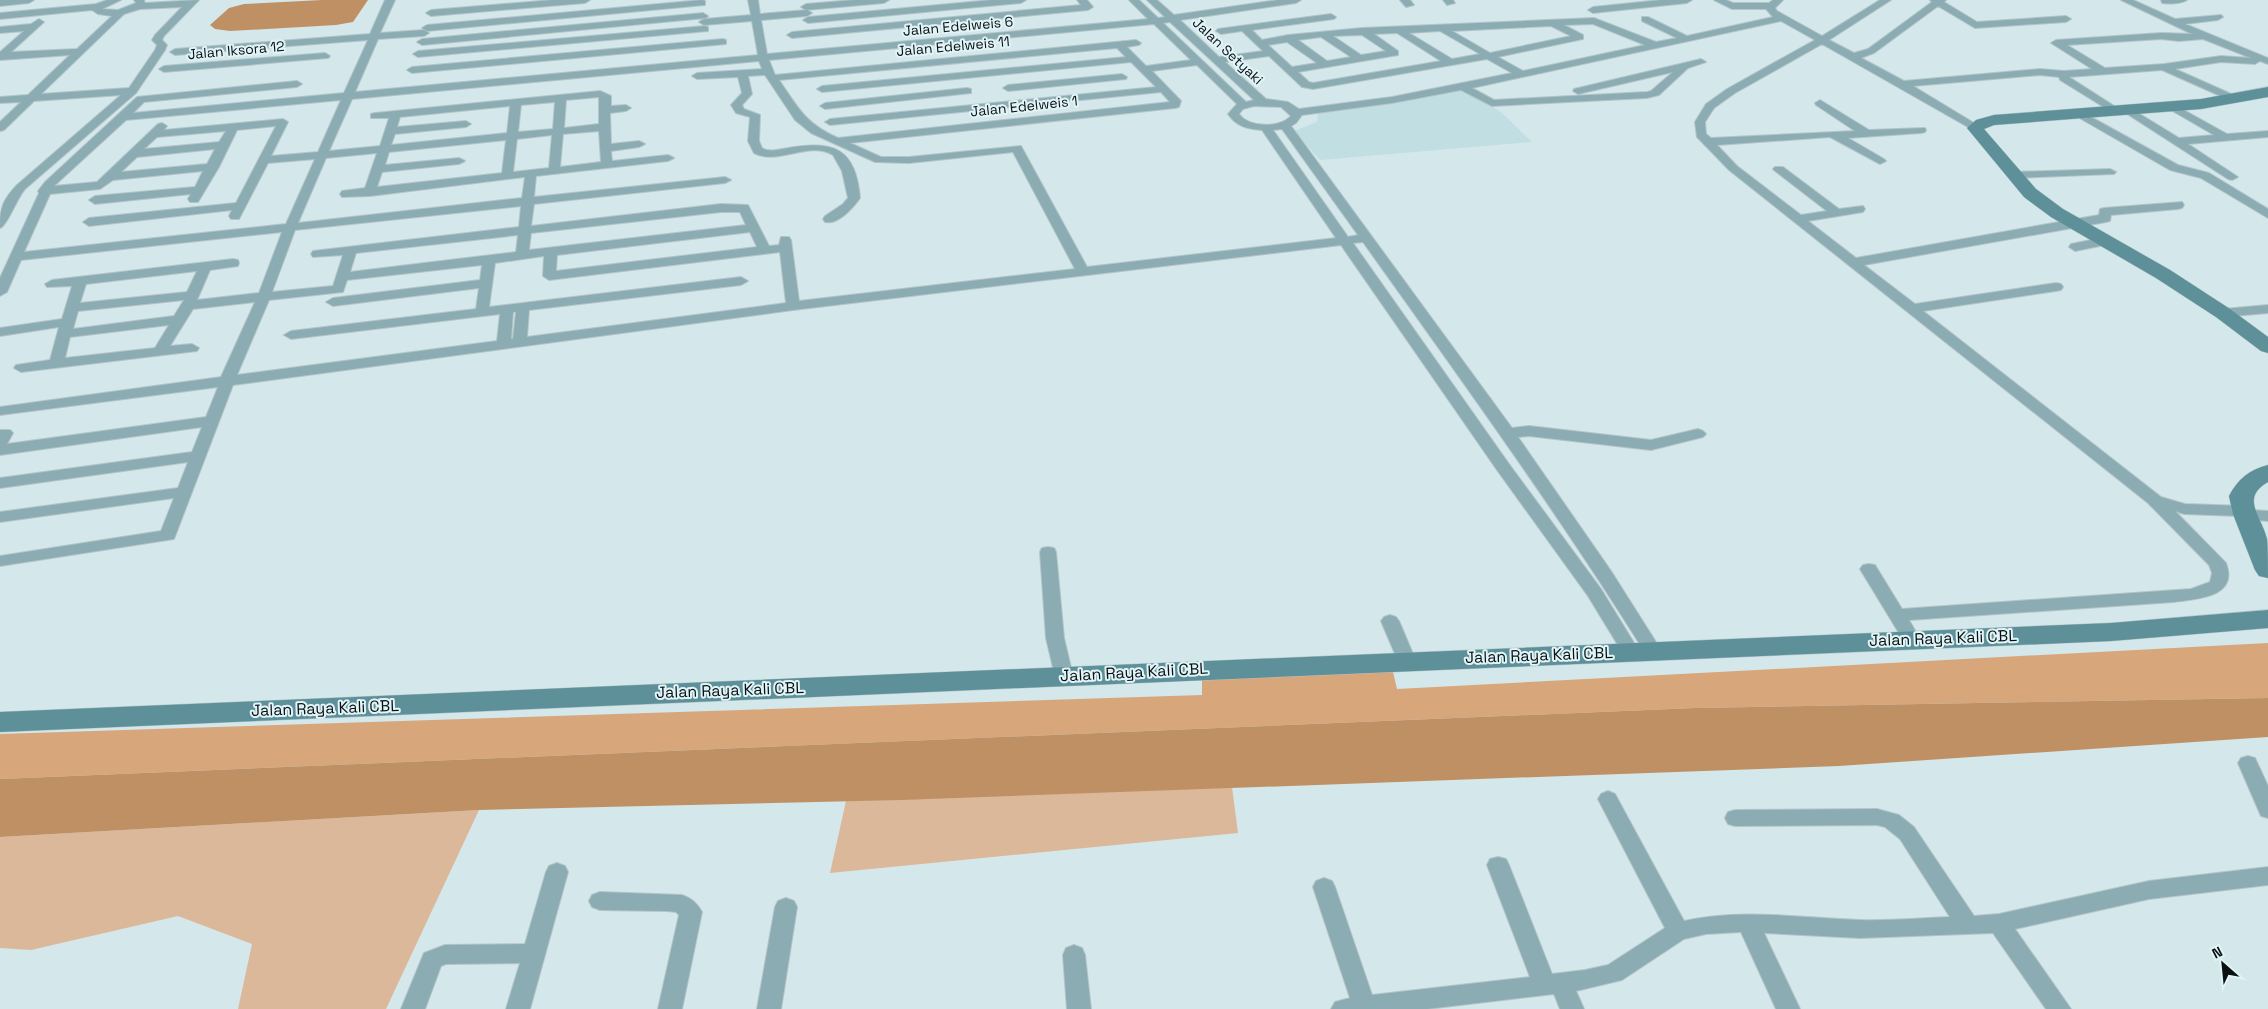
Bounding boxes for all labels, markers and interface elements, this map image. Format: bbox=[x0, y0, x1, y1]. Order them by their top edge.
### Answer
street label: Jalan Edelweis 6 bbox=[902, 12, 1014, 40]
street label: Jalan Setyaki bbox=[1189, 14, 1267, 88]
street label: Jalan Edelweis 11 bbox=[896, 32, 1010, 60]
street label: Jalan Iksora 12 bbox=[187, 37, 285, 63]
street label: Jalan Edelweis 1 bbox=[969, 91, 1079, 121]
street label: Jalan Raya Kali CBL bbox=[1869, 625, 2018, 651]
street label: Jalan Raya Kali CBL bbox=[1465, 642, 1614, 668]
street label: Jalan Raya Kali CBL bbox=[1060, 658, 1209, 686]
street label: Jalan Raya Kali CBL bbox=[656, 677, 805, 703]
street label: Jalan Raya Kali CBL bbox=[251, 695, 400, 721]
north arrow bbox=[2198, 939, 2248, 989]
text: N bbox=[2209, 942, 2225, 963]

